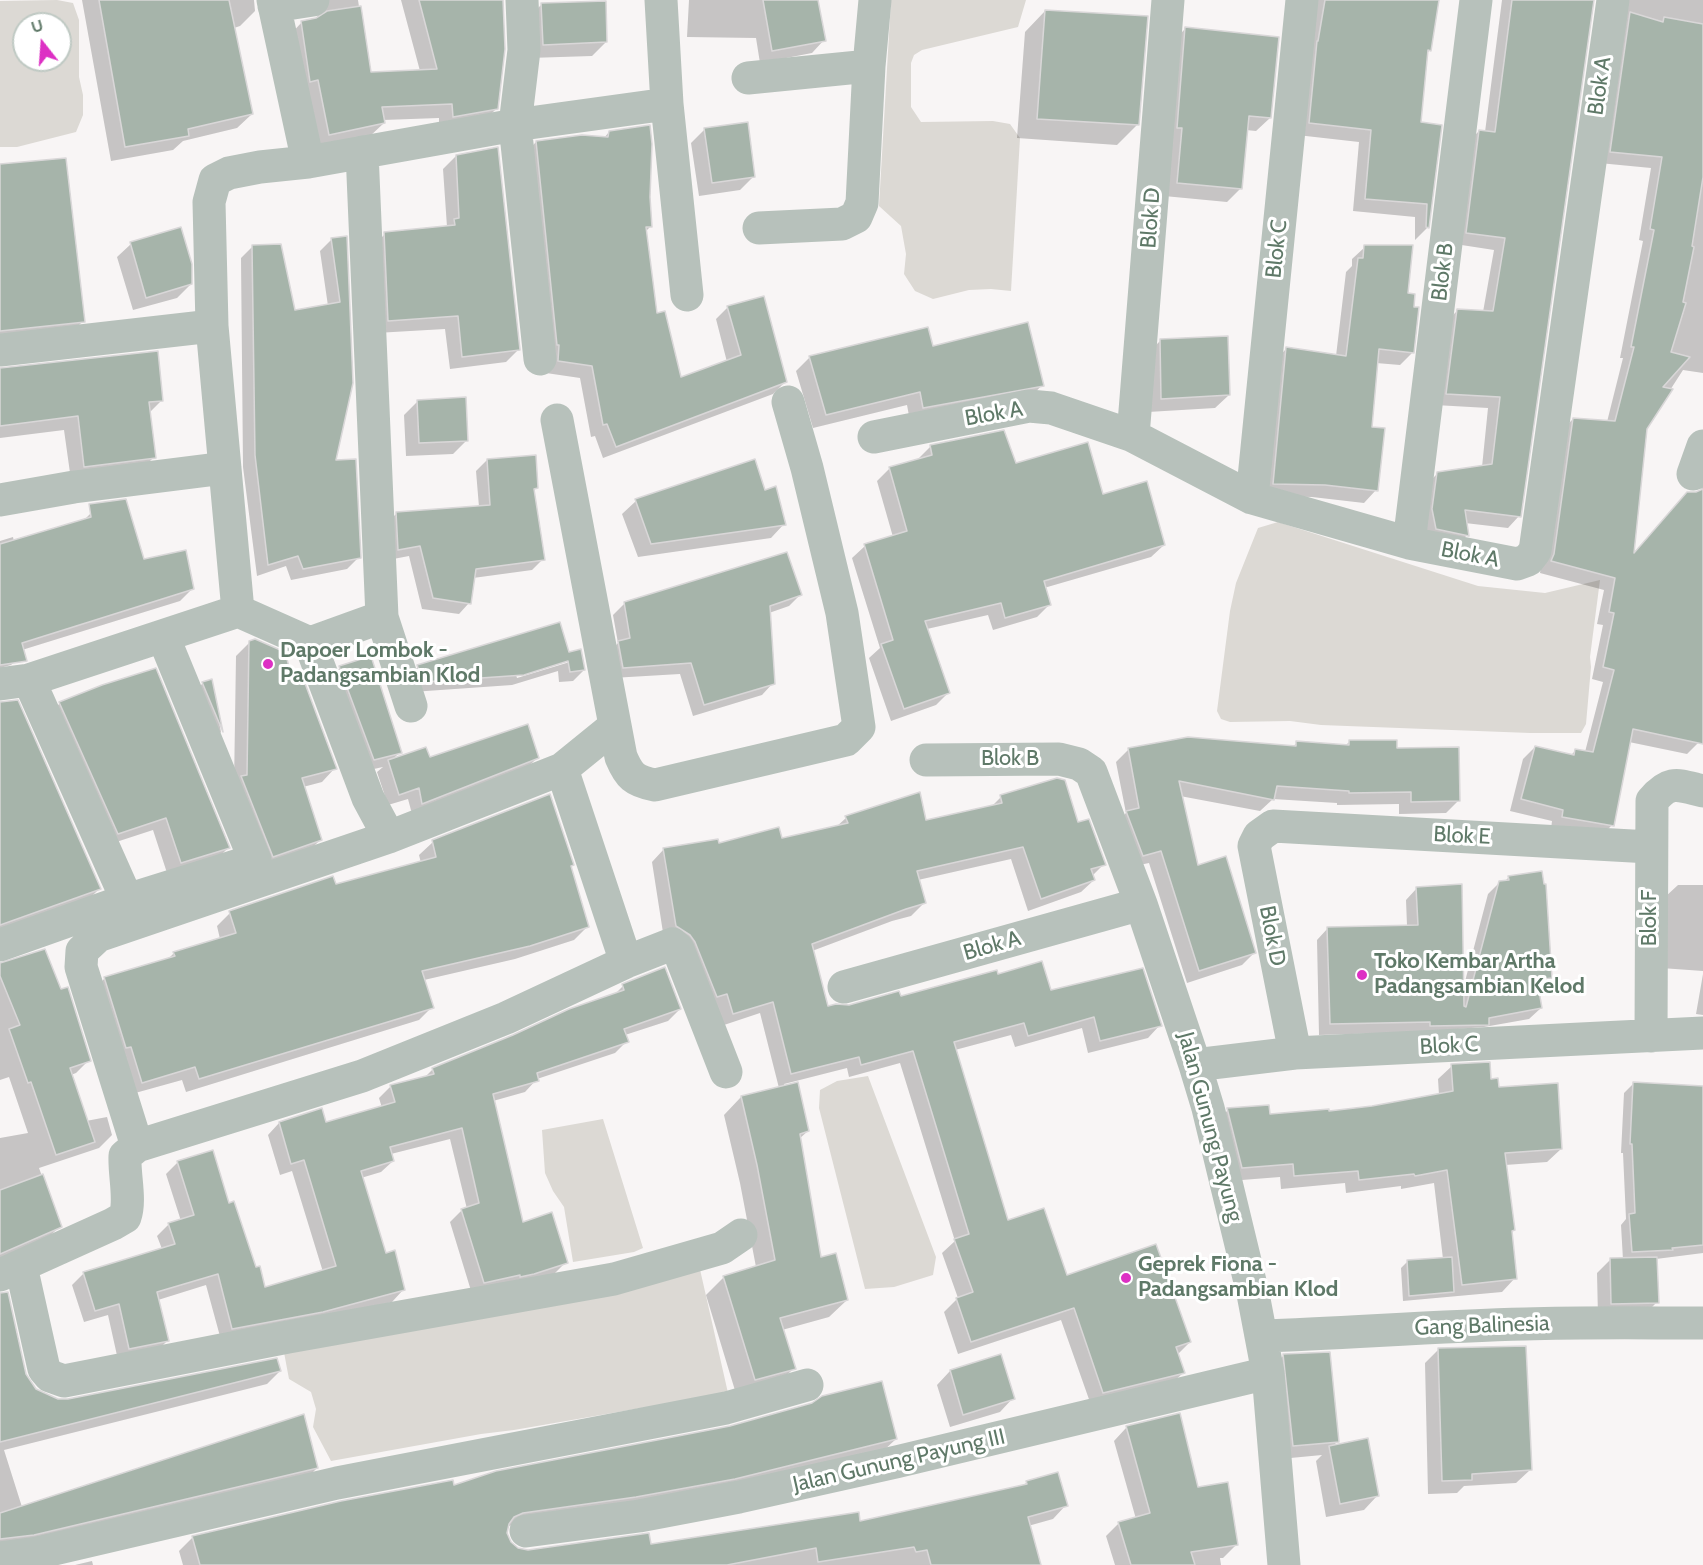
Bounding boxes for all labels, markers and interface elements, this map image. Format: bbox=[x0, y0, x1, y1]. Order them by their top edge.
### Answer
north arrow bbox=[12, 12, 72, 72]
text: U bbox=[29, 15, 45, 37]
street label: Blok A bbox=[1583, 55, 1617, 117]
street label: Blok D bbox=[1136, 187, 1166, 249]
street label: Blok C bbox=[1261, 219, 1293, 279]
street label: Blok B bbox=[1426, 242, 1460, 302]
street label: Blok A bbox=[963, 396, 1025, 432]
street label: Blok A bbox=[1439, 536, 1501, 574]
place label: Dapoer Lombok - Padangsambian Klod bbox=[280, 638, 480, 690]
marker: Dapoer Lombok - Padangsambian Klod bbox=[261, 657, 275, 671]
street label: Blok B bbox=[981, 746, 1039, 772]
street label: Blok E bbox=[1433, 821, 1491, 851]
street label: Blok F bbox=[1637, 890, 1663, 946]
street label: Blok D bbox=[1253, 904, 1291, 968]
street label: Blok A bbox=[960, 925, 1024, 967]
place label: Toko Kembar Artha Padangsambian Kelod bbox=[1374, 949, 1585, 1000]
marker: Toko Kembar Artha Padangsambian Kelod bbox=[1355, 968, 1369, 982]
street label: Jalan Gunung Payung bbox=[1172, 1029, 1248, 1225]
street label: Blok C bbox=[1419, 1031, 1479, 1061]
place label: Geprek Fiona - Padangsambian Klod bbox=[1138, 1252, 1338, 1304]
marker: Geprek Fiona - Padangsambian Klod bbox=[1119, 1271, 1133, 1285]
street label: Gang Balinesia bbox=[1414, 1310, 1550, 1342]
street label: Jalan Gunung Payung III bbox=[790, 1424, 1008, 1498]

